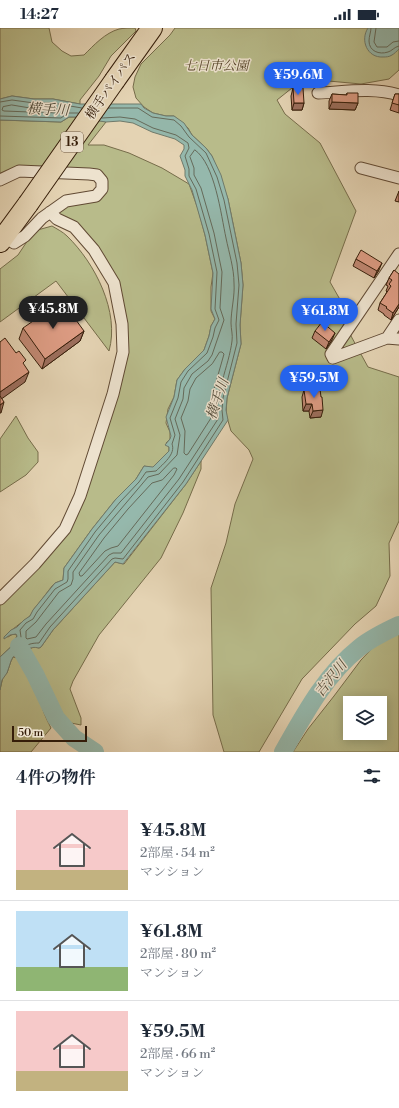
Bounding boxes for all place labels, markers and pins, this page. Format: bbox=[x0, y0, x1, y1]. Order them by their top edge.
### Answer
pin: ¥59.6M bbox=[265, 62, 331, 96]
pin: ¥45.8M bbox=[20, 296, 86, 330]
pin: ¥61.8M bbox=[292, 298, 358, 332]
pin: ¥59.5M bbox=[281, 365, 347, 399]

